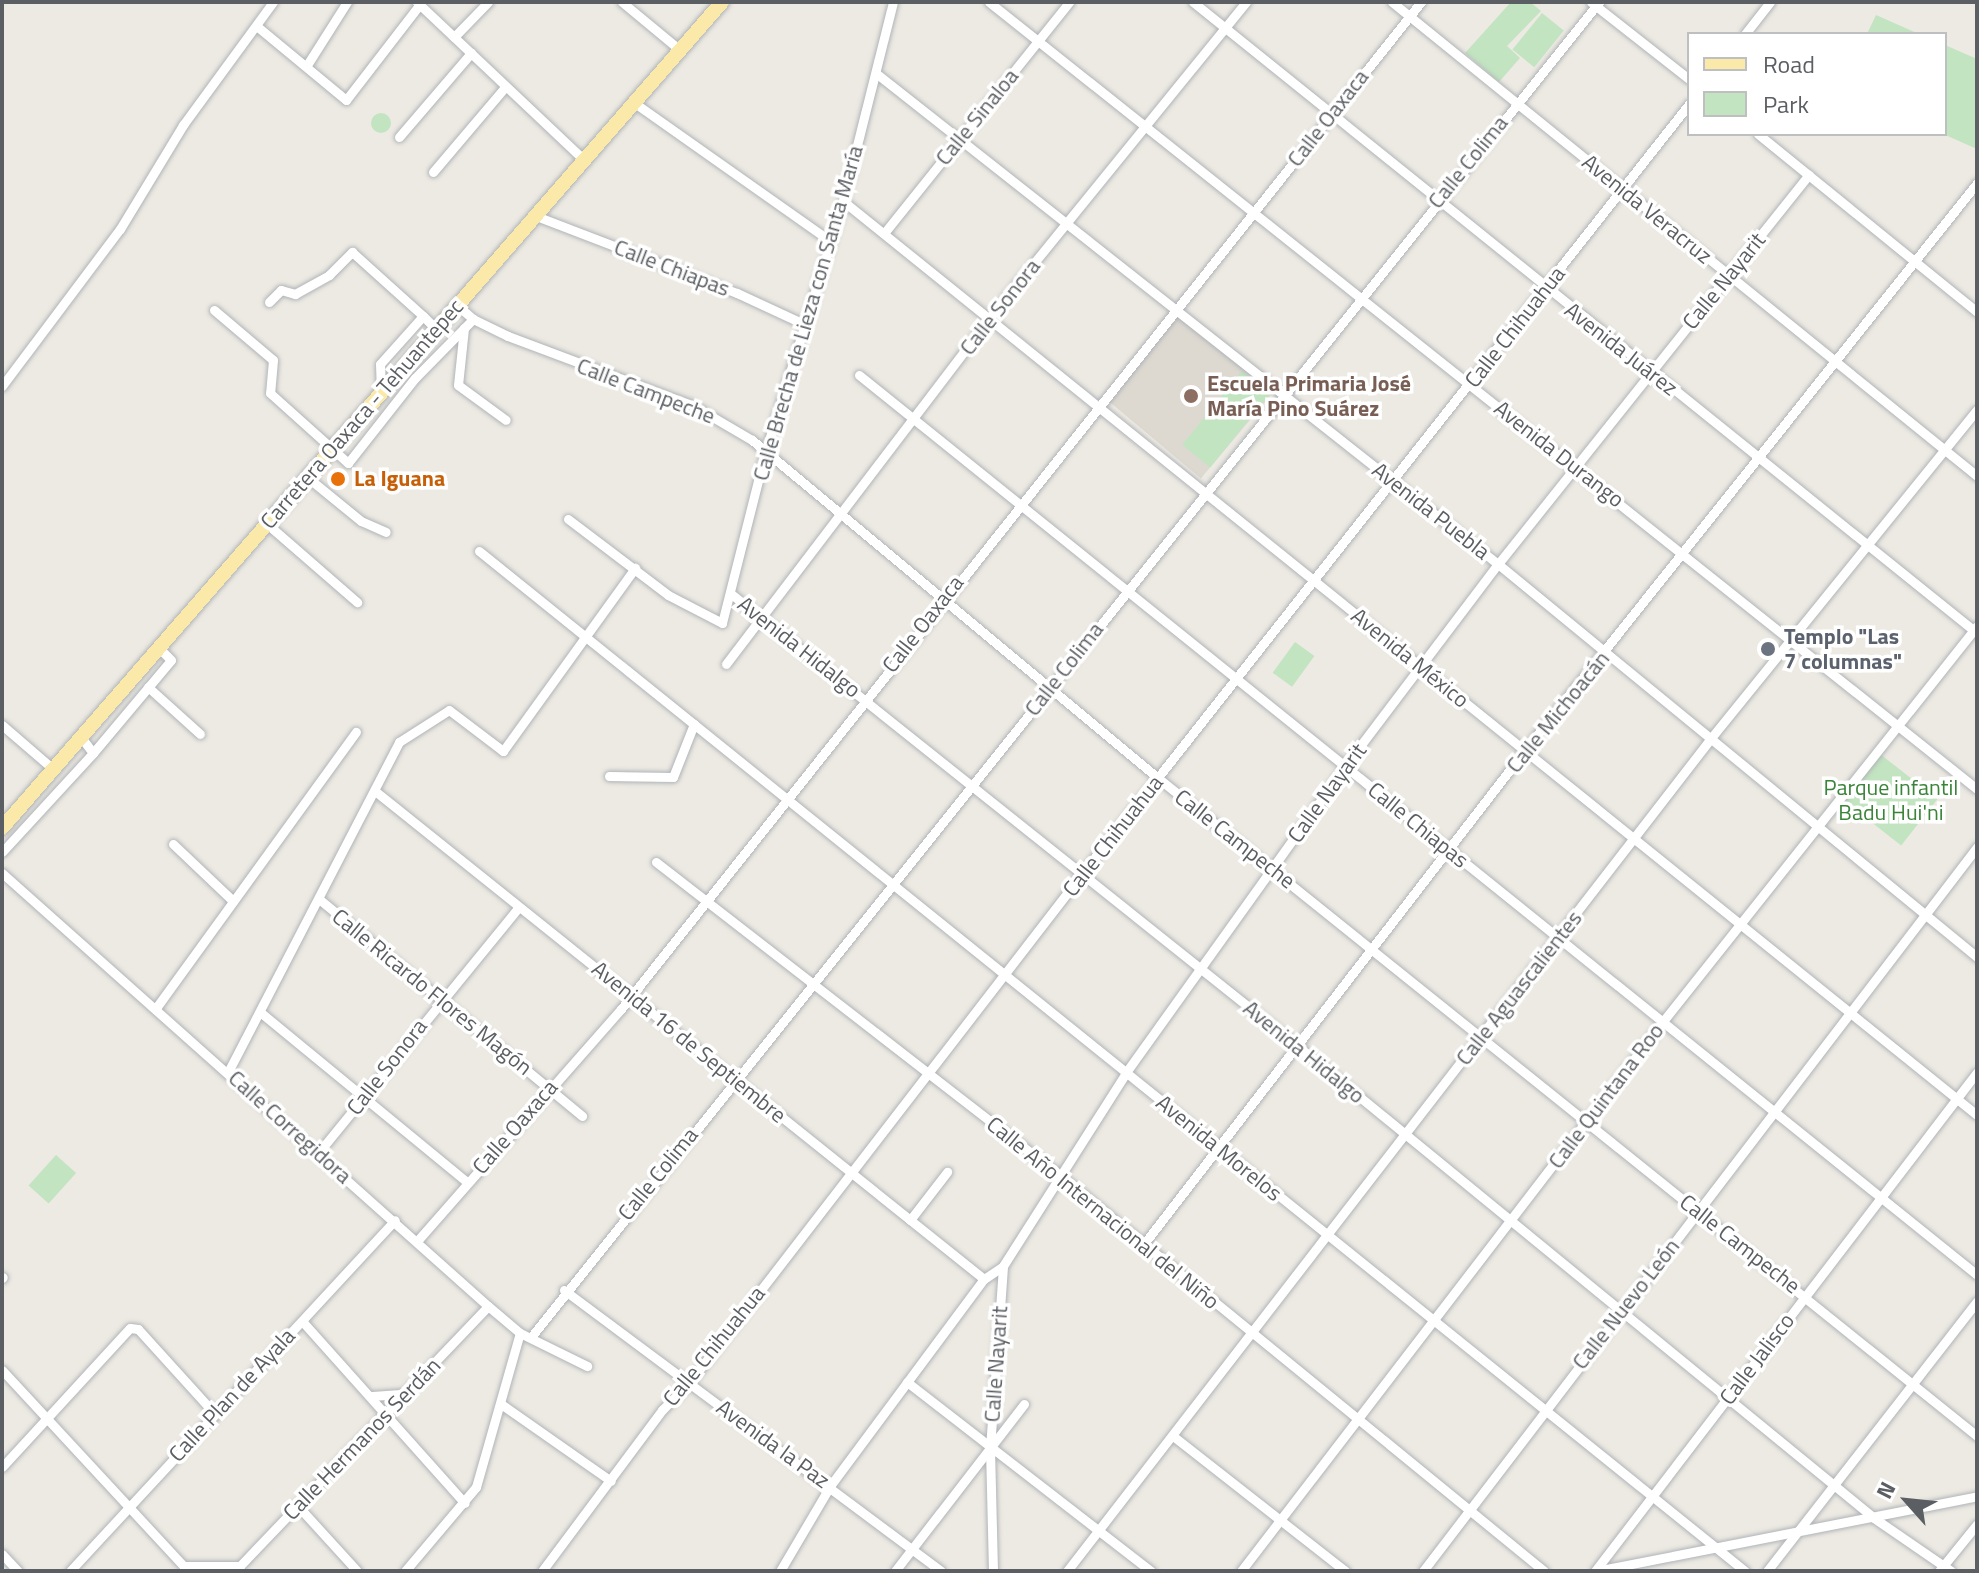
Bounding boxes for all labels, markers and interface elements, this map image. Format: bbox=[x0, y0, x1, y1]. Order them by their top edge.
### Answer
legend bbox=[1687, 32, 1947, 136]
text: Road bbox=[1763, 46, 1815, 82]
street label: Calle Sinaloa bbox=[930, 63, 1024, 171]
street label: Calle Oaxaca bbox=[1282, 64, 1374, 172]
text: Park bbox=[1763, 86, 1809, 122]
street label: Calle Colima bbox=[1423, 110, 1513, 214]
street label: Calle Brecha de Lieza con Santa María bbox=[747, 142, 869, 484]
street label: Avenida Veracruz bbox=[1577, 149, 1717, 269]
street label: Calle Nayarit bbox=[1677, 227, 1771, 335]
street label: Calle Chiapas bbox=[611, 234, 733, 302]
street label: Calle Sonora bbox=[954, 254, 1046, 360]
street label: Calle Chihuahua bbox=[1459, 261, 1571, 393]
street label: Carretera Oaxaca - Tehuantepec bbox=[255, 294, 469, 534]
street label: Avenida Juárez bbox=[1559, 297, 1683, 401]
street label: Calle Campeche bbox=[573, 353, 719, 429]
place label: Escuela Primaria José María Pino Suárez bbox=[1207, 370, 1411, 422]
marker: Escuela Primaria José María Pino Suárez bbox=[1182, 387, 1200, 405]
street label: Avenida Durango bbox=[1489, 395, 1629, 513]
street label: Avenida Puebla bbox=[1367, 457, 1495, 565]
place label: La Iguana bbox=[354, 466, 445, 492]
marker: La Iguana bbox=[329, 470, 347, 488]
street label: Calle Oaxaca bbox=[877, 570, 969, 678]
street label: Avenida Hidalgo bbox=[732, 591, 866, 703]
street label: Avenida México bbox=[1346, 603, 1474, 713]
street label: Calle Colima bbox=[1019, 617, 1109, 721]
place label: Templo "Las 7 columnas" bbox=[1784, 623, 1902, 674]
marker: Templo "Las 7 columnas" bbox=[1759, 640, 1777, 658]
street label: Calle Michoacán bbox=[1501, 646, 1615, 778]
street label: Calle Nayarit bbox=[1282, 738, 1372, 848]
street label: Calle Chihuahua bbox=[1057, 770, 1169, 902]
park label: Parque infantil Badu Hui'ni bbox=[1824, 774, 1958, 826]
street label: Calle Chiapas bbox=[1362, 776, 1474, 874]
street label: Calle Campeche bbox=[1169, 784, 1301, 894]
street label: Calle Ricardo Flores Magón bbox=[327, 903, 537, 1081]
street label: Calle Aguascalientes bbox=[1451, 906, 1587, 1070]
street label: Avenida 16 de Septiembre bbox=[587, 956, 791, 1128]
street label: Avenida Hidalgo bbox=[1238, 995, 1370, 1109]
street label: Calle Sonora bbox=[341, 1014, 433, 1120]
street label: Calle Quintana Roo bbox=[1543, 1018, 1669, 1174]
street label: Calle Corregidora bbox=[223, 1065, 357, 1189]
street label: Calle Oaxaca bbox=[467, 1075, 563, 1179]
street label: Avenida Morelos bbox=[1151, 1089, 1287, 1207]
street label: Calle Año Internacional del Niño bbox=[981, 1111, 1225, 1315]
street label: Calle Colima bbox=[613, 1122, 703, 1226]
street label: Calle Campeche bbox=[1674, 1189, 1806, 1299]
street label: Calle Nuevo León bbox=[1567, 1233, 1685, 1375]
street label: Calle Chihuahua bbox=[658, 1281, 770, 1411]
street label: Calle Nayarit bbox=[979, 1305, 1013, 1423]
street label: Calle Jalisco bbox=[1714, 1308, 1800, 1410]
street label: Calle Plan de Ayala bbox=[163, 1323, 301, 1467]
street label: Calle Hermanos Serdán bbox=[278, 1352, 446, 1526]
street label: Avenida la Paz bbox=[711, 1394, 835, 1494]
north arrow bbox=[1867, 1461, 1947, 1541]
text: N bbox=[1867, 1476, 1904, 1505]

